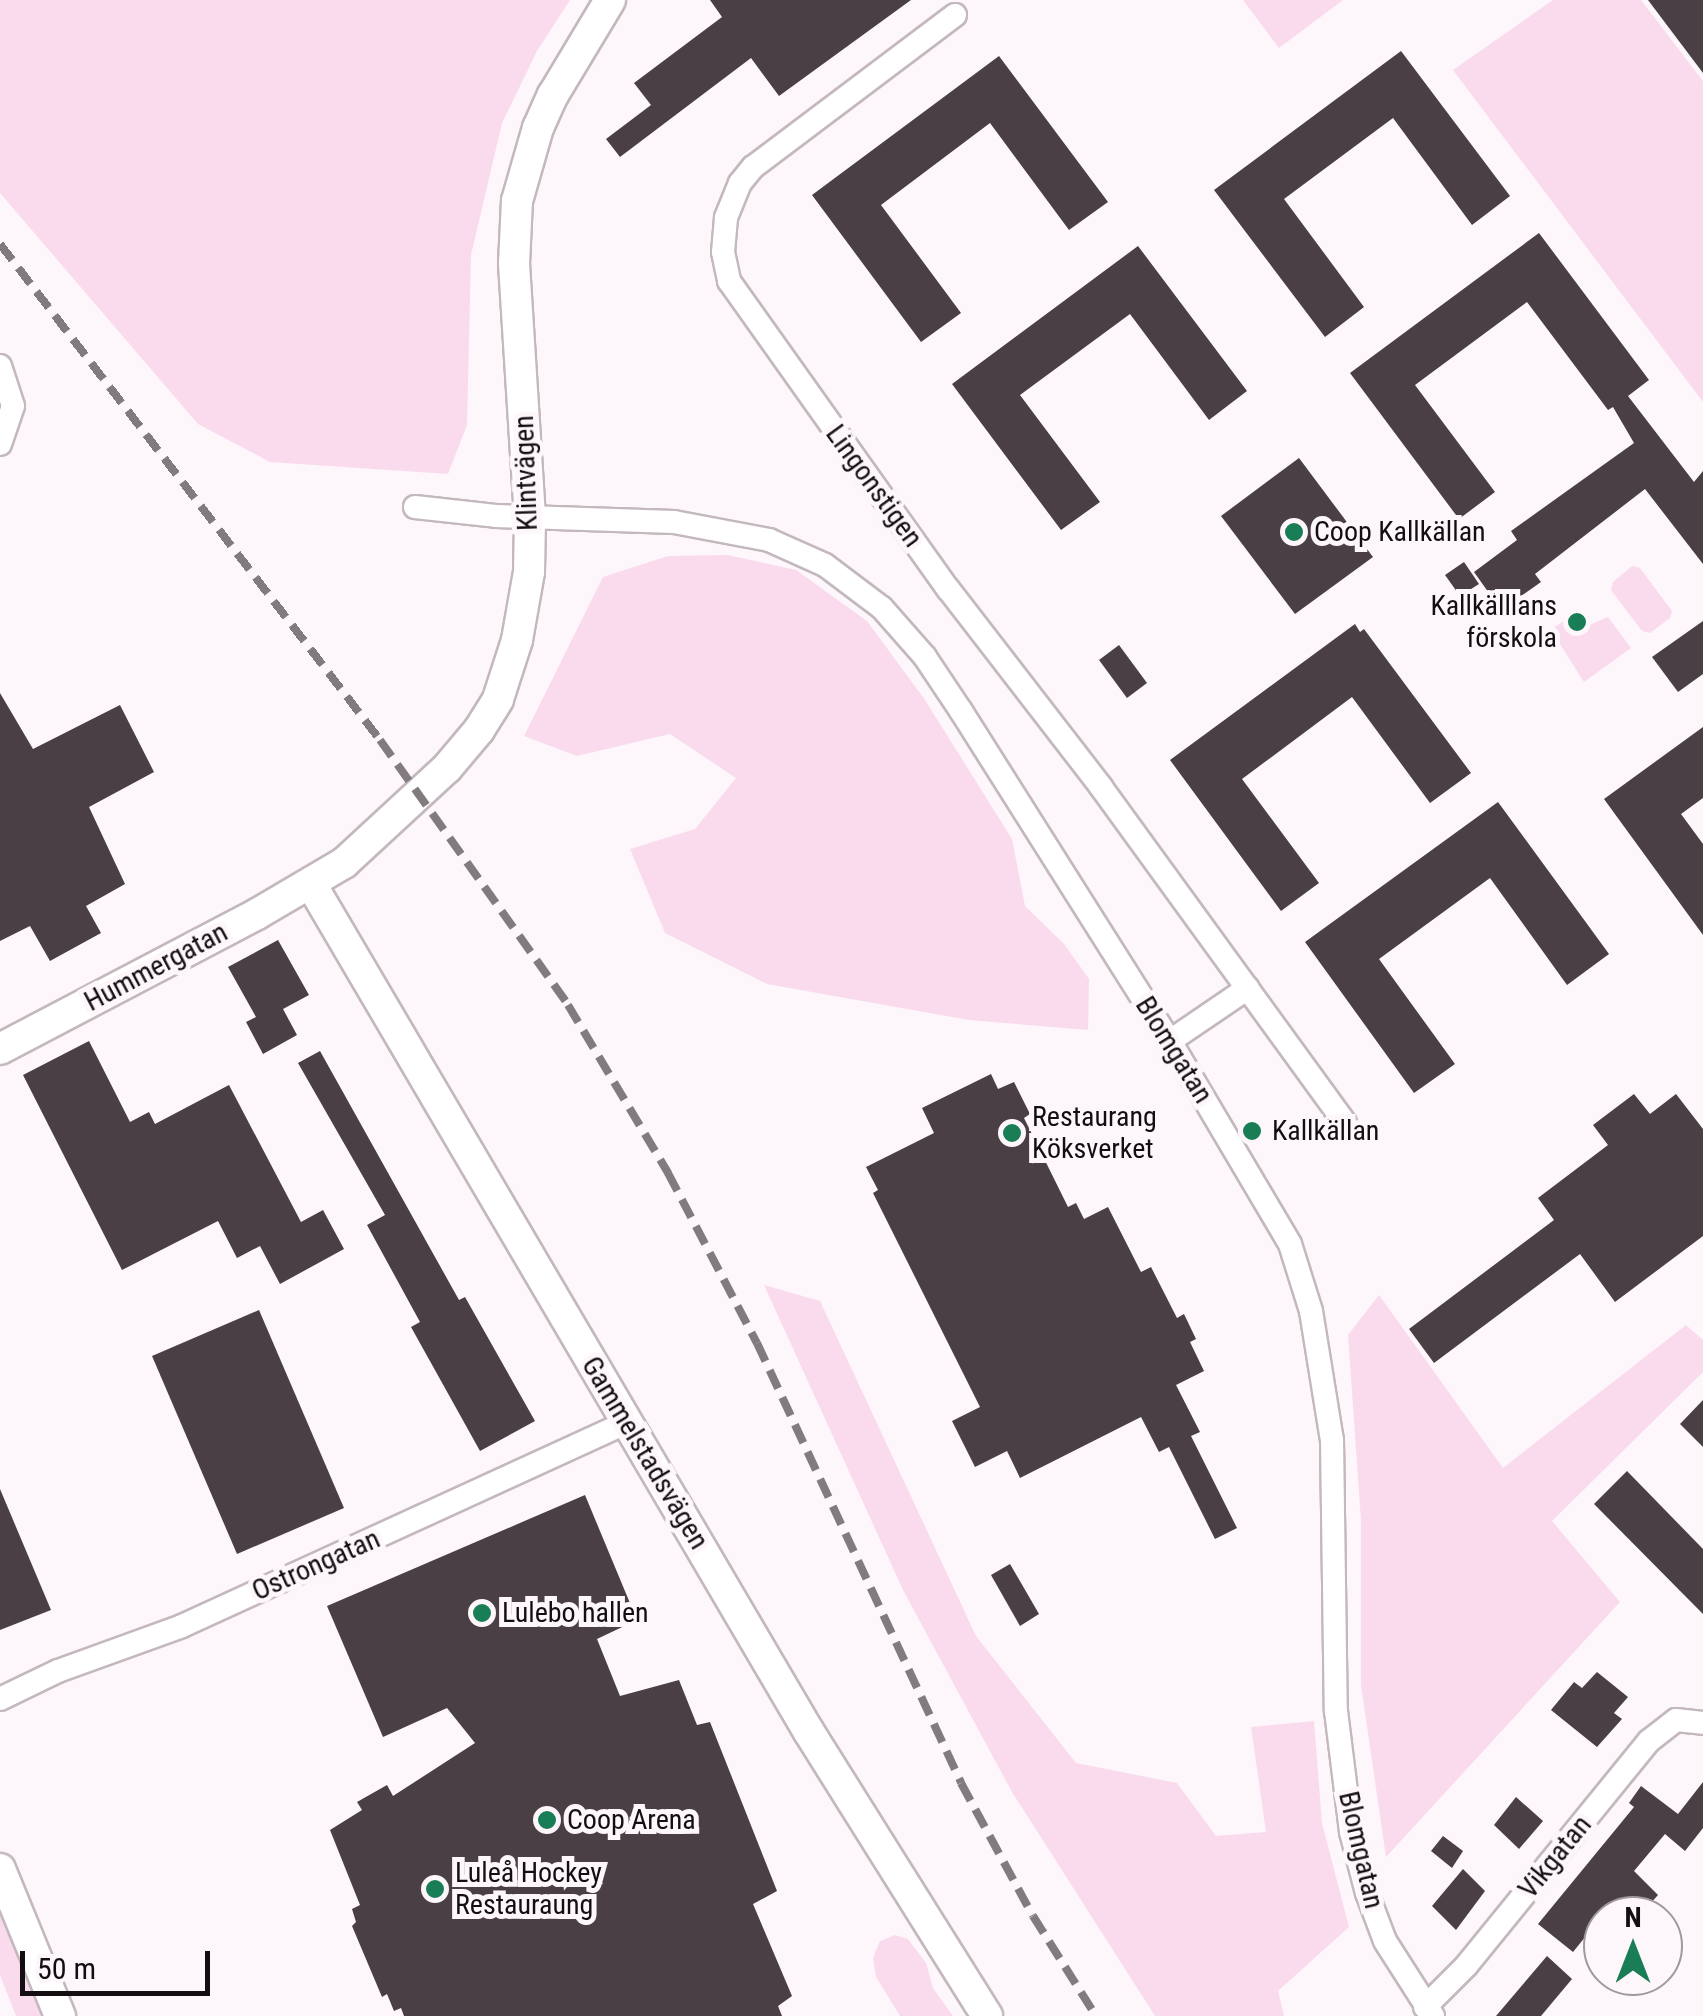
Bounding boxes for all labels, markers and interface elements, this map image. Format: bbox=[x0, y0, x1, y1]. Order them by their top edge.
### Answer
street label: Klintvägen bbox=[507, 415, 545, 531]
street label: Lingonstigen bbox=[818, 418, 930, 554]
place label: Coop Kallkällan bbox=[1314, 515, 1486, 549]
marker: Coop Kallkällan bbox=[1283, 521, 1305, 543]
place label: Kallkälllans förskola bbox=[1430, 589, 1557, 655]
marker: Kallkälllans förskola bbox=[1566, 611, 1588, 633]
street label: Hummergatan bbox=[79, 915, 233, 1019]
street label: Blomgatan bbox=[1128, 990, 1220, 1110]
place label: Restaurang Köksverket bbox=[1032, 1100, 1157, 1166]
place label: Kallkällan bbox=[1272, 1114, 1379, 1148]
marker: Kallkällan bbox=[1241, 1120, 1263, 1142]
marker: Restaurang Köksverket bbox=[1001, 1122, 1023, 1144]
street label: Gammelstadsvägen bbox=[574, 1351, 716, 1555]
street label: Ostrongatan bbox=[247, 1522, 385, 1608]
place label: Lulebo hallen bbox=[502, 1596, 649, 1630]
marker: Lulebo hallen bbox=[471, 1602, 493, 1624]
street label: Blomgatan bbox=[1331, 1788, 1391, 1912]
place label: Coop Arena bbox=[567, 1803, 696, 1837]
marker: Coop Arena bbox=[536, 1809, 558, 1831]
street label: Vikgatan bbox=[1511, 1809, 1599, 1905]
place label: Luleå Hockey Restauraung bbox=[455, 1856, 602, 1922]
marker: Luleå Hockey Restauraung bbox=[424, 1878, 446, 1900]
north arrow bbox=[1583, 1896, 1683, 1996]
text: N bbox=[1624, 1901, 1642, 1934]
scale bar bbox=[25, 1931, 215, 1993]
text: 50 m bbox=[37, 1951, 96, 1986]

